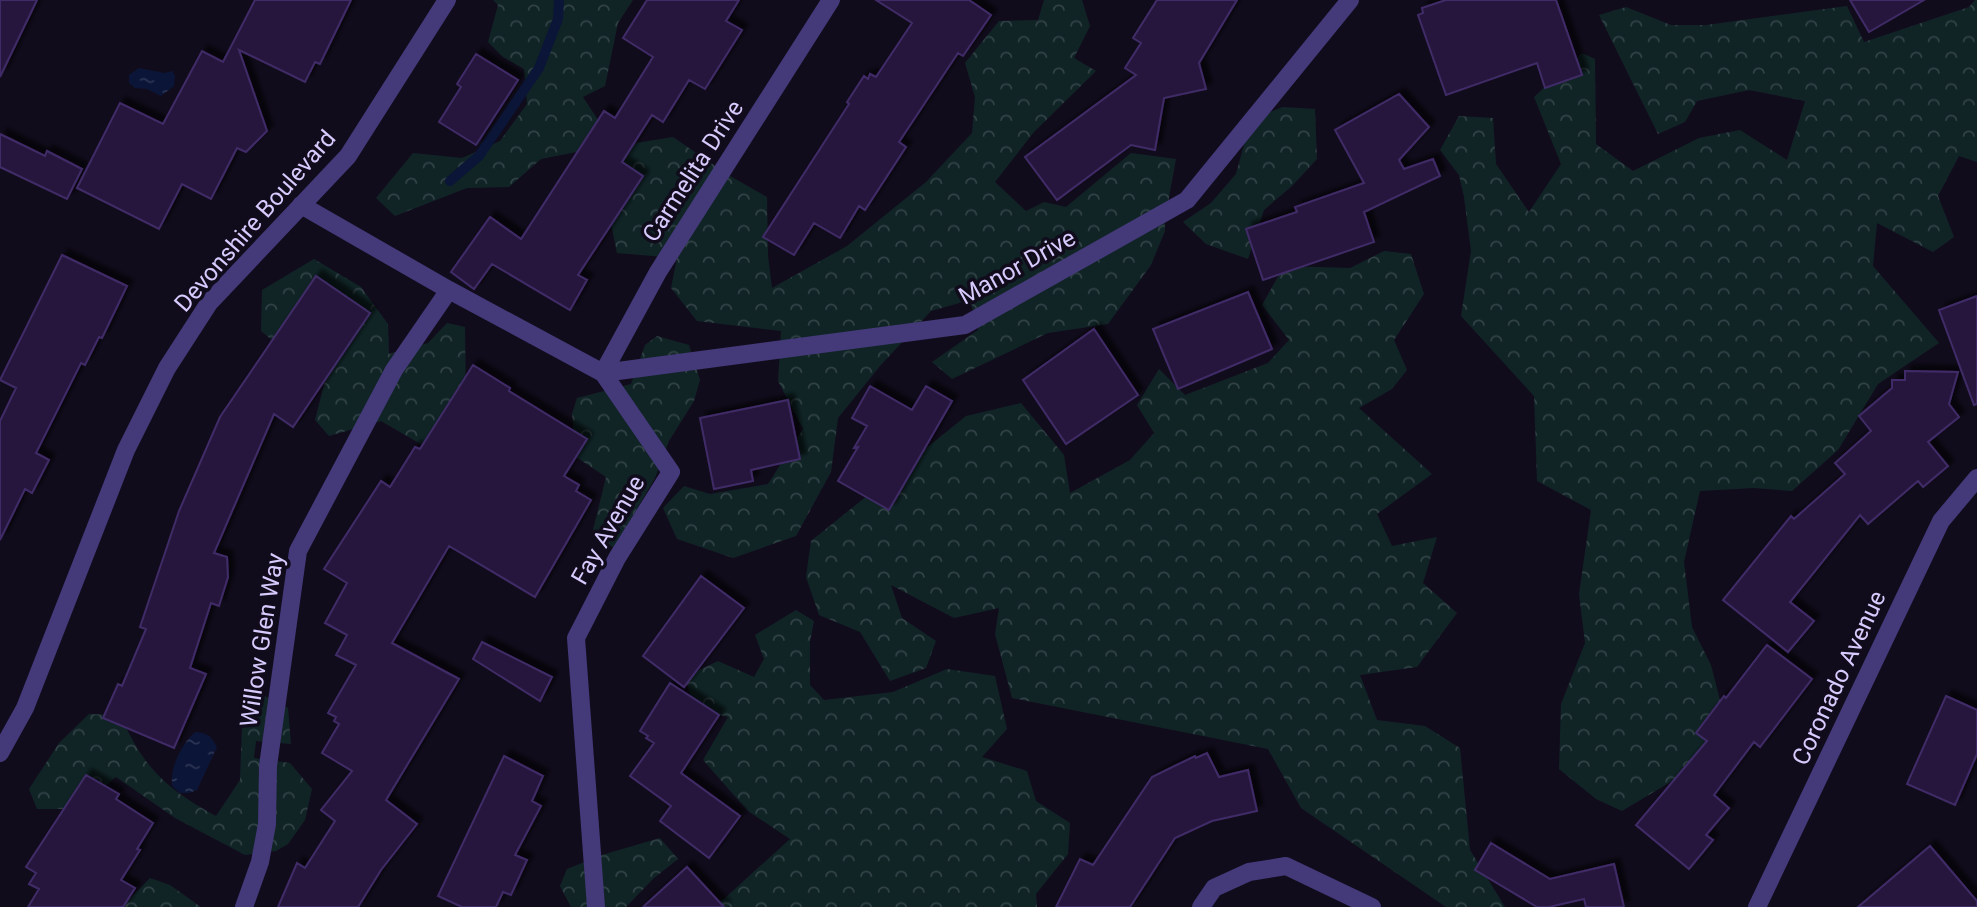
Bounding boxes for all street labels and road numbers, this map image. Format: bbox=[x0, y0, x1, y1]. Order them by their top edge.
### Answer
street label: Carmelita Drive bbox=[637, 95, 749, 247]
street label: Devonshire Boulevard bbox=[169, 125, 341, 317]
street label: Manor Drive bbox=[954, 223, 1080, 311]
street label: Fay Avenue bbox=[565, 470, 651, 590]
street label: Willow Glen Way bbox=[234, 550, 290, 729]
street label: Coronado Avenue bbox=[1786, 587, 1892, 769]

